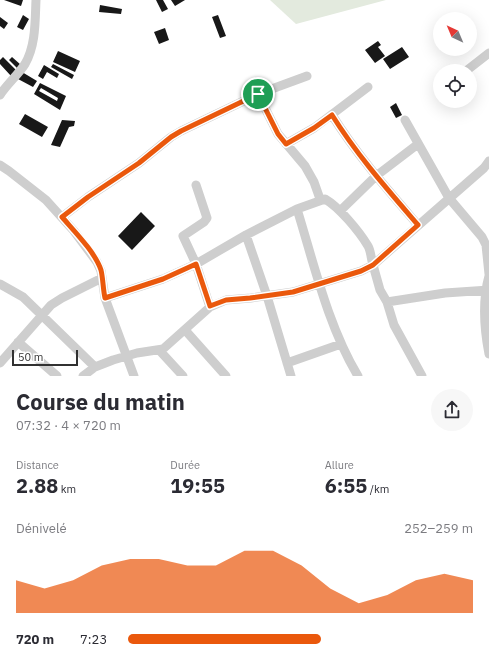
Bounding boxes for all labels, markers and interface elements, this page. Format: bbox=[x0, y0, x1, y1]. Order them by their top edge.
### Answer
north arrow bbox=[433, 12, 477, 56]
map controls bbox=[433, 12, 477, 108]
button: locate bbox=[433, 64, 477, 108]
pin bbox=[241, 77, 275, 111]
icon: arrive bbox=[247, 83, 269, 105]
scale bar bbox=[12, 348, 78, 367]
text: 50 m bbox=[18, 350, 43, 364]
text: Course du matin bbox=[16, 387, 185, 416]
button: share bbox=[431, 389, 473, 431]
text: 07:32 · 4 × 720 m bbox=[16, 417, 121, 434]
text: Distance bbox=[16, 458, 59, 472]
text: Durée bbox=[170, 458, 200, 472]
text: Allure bbox=[325, 458, 354, 472]
text: 2.88 bbox=[16, 472, 58, 499]
text: 19:55 bbox=[170, 472, 225, 499]
text: 6:55 bbox=[325, 472, 367, 499]
text: km bbox=[58, 482, 76, 496]
text: /km bbox=[367, 482, 389, 496]
text: Dénivelé bbox=[16, 520, 67, 537]
text: 252–259 m bbox=[404, 520, 473, 537]
text: 720 m bbox=[16, 631, 54, 648]
text: 7:23 bbox=[80, 631, 107, 648]

